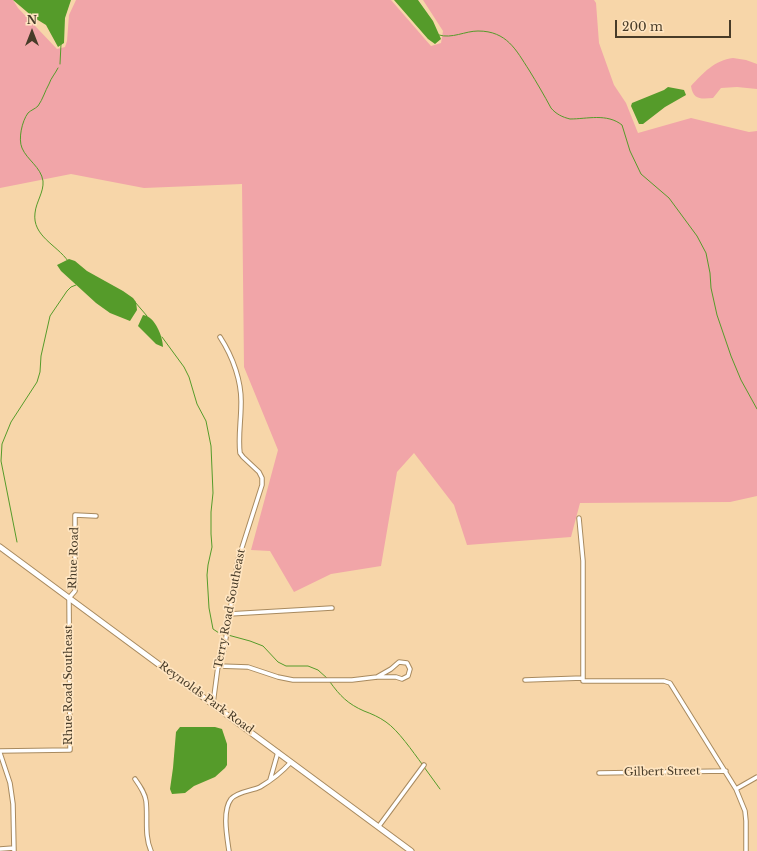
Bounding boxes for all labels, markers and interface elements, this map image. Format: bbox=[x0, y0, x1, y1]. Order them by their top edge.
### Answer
north arrow bbox=[12, 12, 52, 52]
scale bar bbox=[617, 12, 733, 38]
text: N bbox=[27, 13, 37, 27]
text: 200 m bbox=[622, 19, 663, 34]
street label: Rhue Road bbox=[66, 527, 82, 589]
street label: Terry Road Southeast bbox=[212, 548, 248, 670]
street label: Rhue Road Southeast bbox=[62, 625, 76, 745]
street label: Reynolds Park Road bbox=[156, 659, 256, 737]
street label: Gilbert Street bbox=[624, 765, 700, 779]

